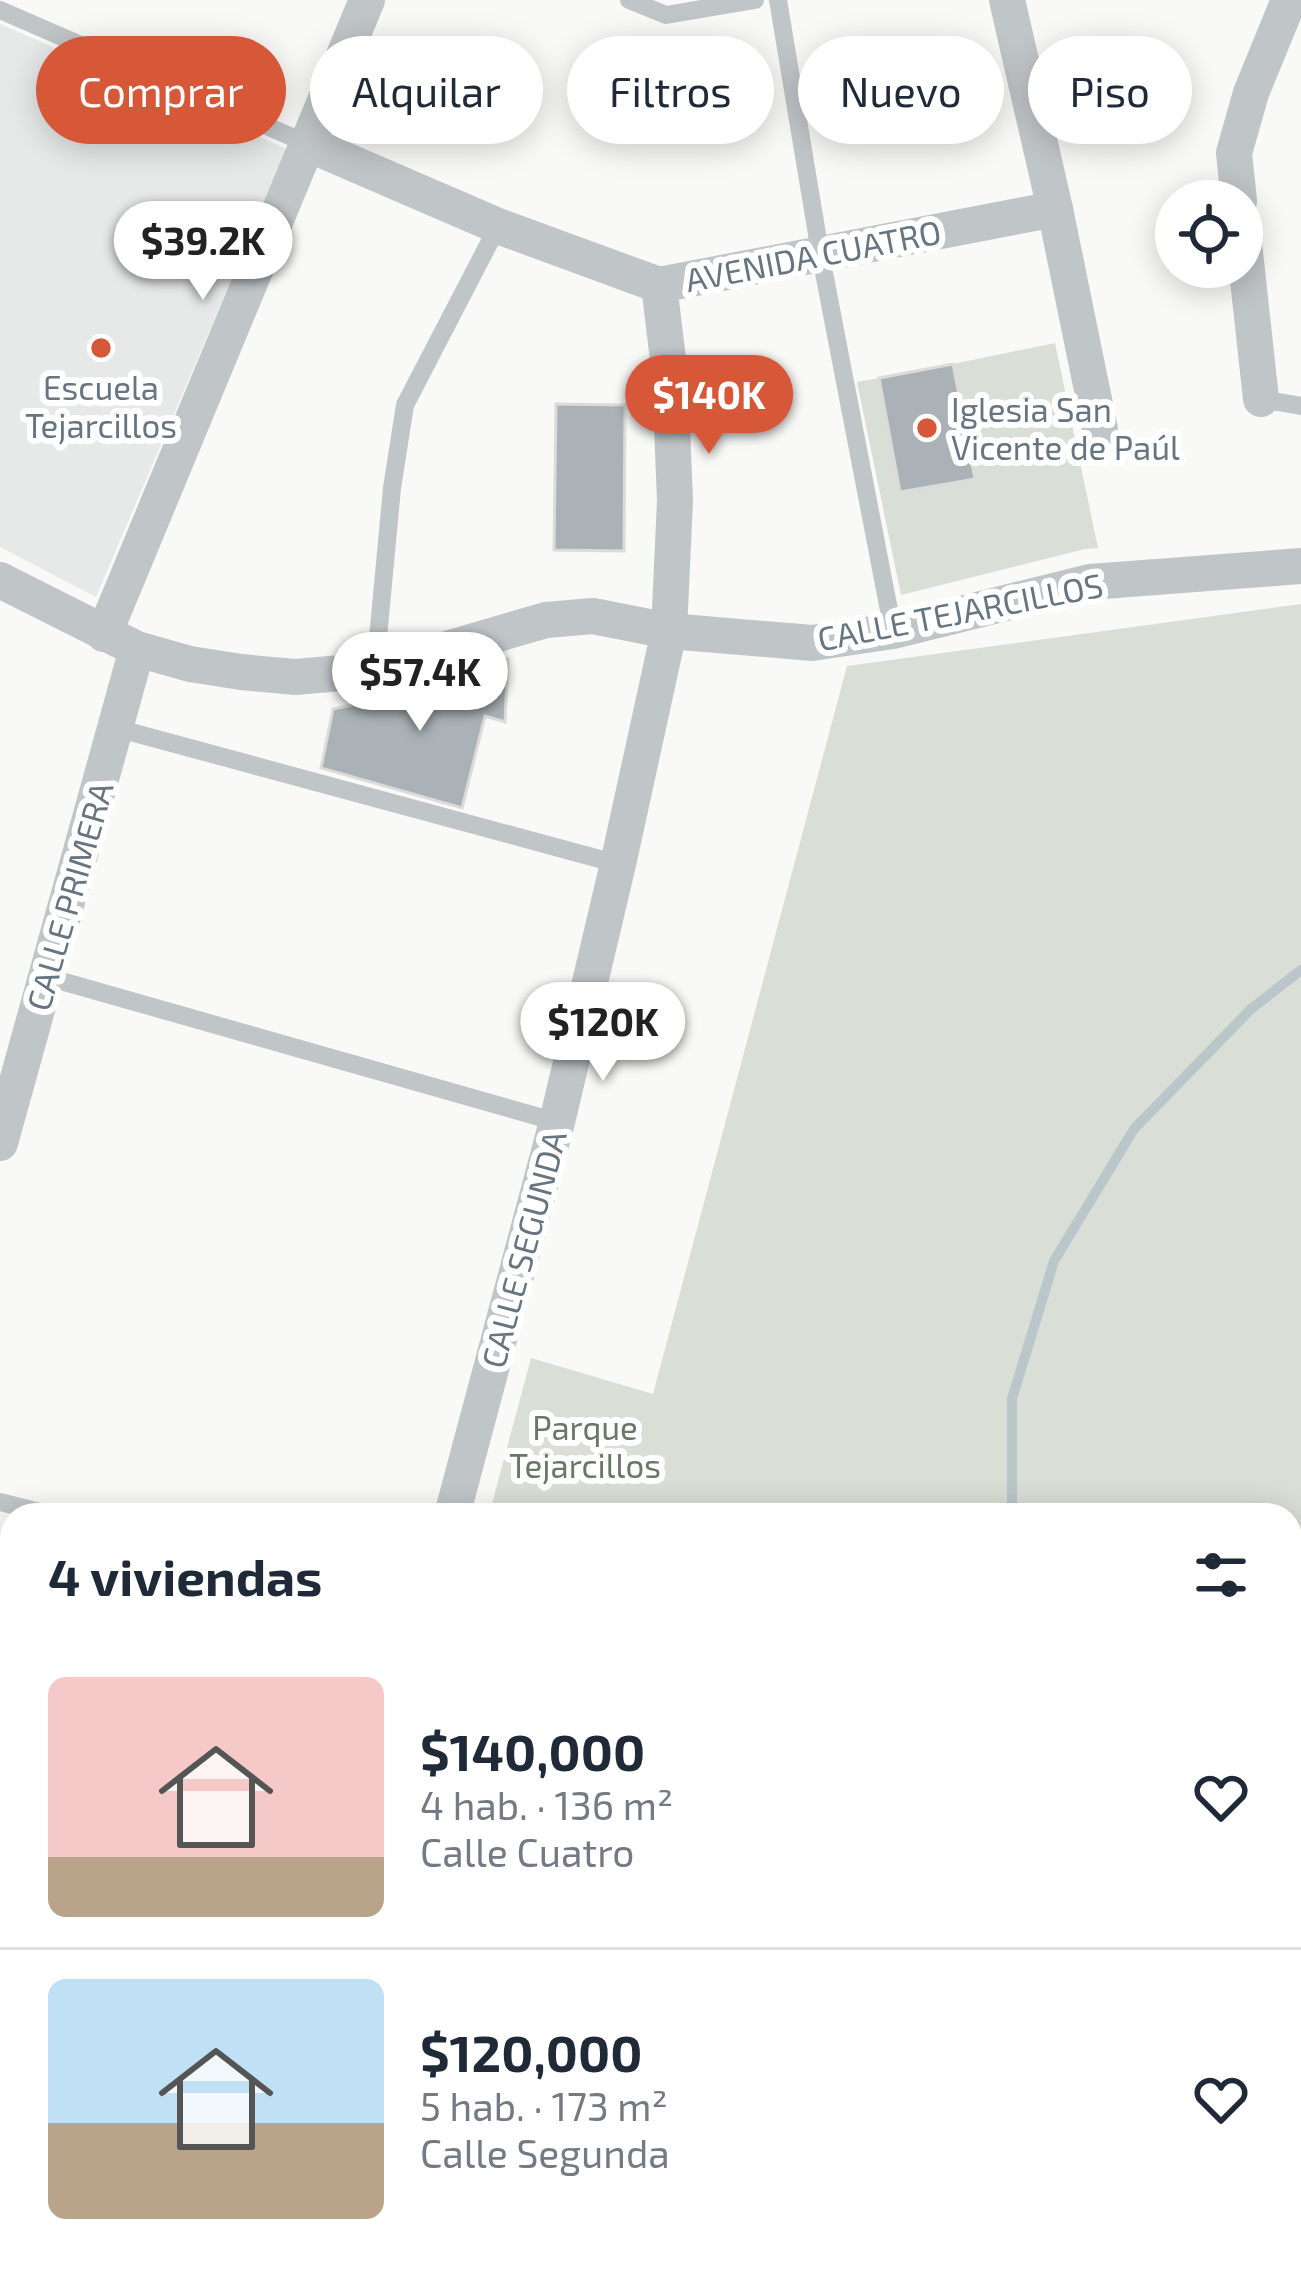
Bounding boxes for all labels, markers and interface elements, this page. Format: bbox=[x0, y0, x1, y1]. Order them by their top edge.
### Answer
chip: Comprar bbox=[36, 36, 286, 144]
chip: Alquilar bbox=[310, 36, 543, 144]
chip: Filtros bbox=[567, 36, 774, 144]
chip: Nuevo bbox=[798, 36, 1004, 144]
chip: Piso bbox=[1028, 36, 1192, 144]
map controls bbox=[1155, 180, 1263, 288]
button: locate bbox=[1155, 180, 1263, 288]
pin: $39.2K bbox=[105, 201, 301, 303]
street label: AVENIDA CUATRO bbox=[682, 211, 944, 299]
text: $39.2K bbox=[141, 216, 265, 263]
marker: Escuela Tejarcillos bbox=[88, 335, 114, 361]
pin: $140K bbox=[625, 355, 793, 457]
place label: Escuela Tejarcillos bbox=[25, 367, 177, 445]
text: $140K bbox=[652, 370, 766, 417]
place label: Iglesia San Vicente de Paúl bbox=[951, 389, 1180, 467]
marker: Iglesia San Vicente de Paúl bbox=[914, 415, 940, 441]
street label: CALLE TEJARCILLOS bbox=[814, 564, 1106, 658]
pin: $57.4K bbox=[322, 632, 518, 734]
text: $57.4K bbox=[359, 647, 481, 694]
street label: CALLE PRIMERA bbox=[17, 777, 121, 1015]
pin: $120K bbox=[519, 982, 687, 1084]
text: $120K bbox=[547, 997, 659, 1044]
street label: CALLE SEGUNDA bbox=[472, 1125, 574, 1372]
park label: Parque Tejarcillos bbox=[509, 1407, 661, 1485]
icon: filters bbox=[1188, 1542, 1254, 1608]
text: 4 viviendas bbox=[48, 1545, 322, 1606]
text: $140,000 bbox=[420, 1720, 645, 1781]
icon: home bbox=[144, 1725, 288, 1869]
icon: heart bbox=[1188, 1764, 1254, 1830]
text: 4 hab. · 136 m² bbox=[420, 1781, 673, 1828]
text: Calle Cuatro bbox=[420, 1828, 634, 1875]
text: $120,000 bbox=[420, 2021, 642, 2082]
icon: home bbox=[144, 2027, 288, 2171]
icon: heart bbox=[1188, 2066, 1254, 2132]
text: 5 hab. · 173 m² bbox=[420, 2082, 668, 2129]
text: Calle Segunda bbox=[420, 2129, 670, 2176]

